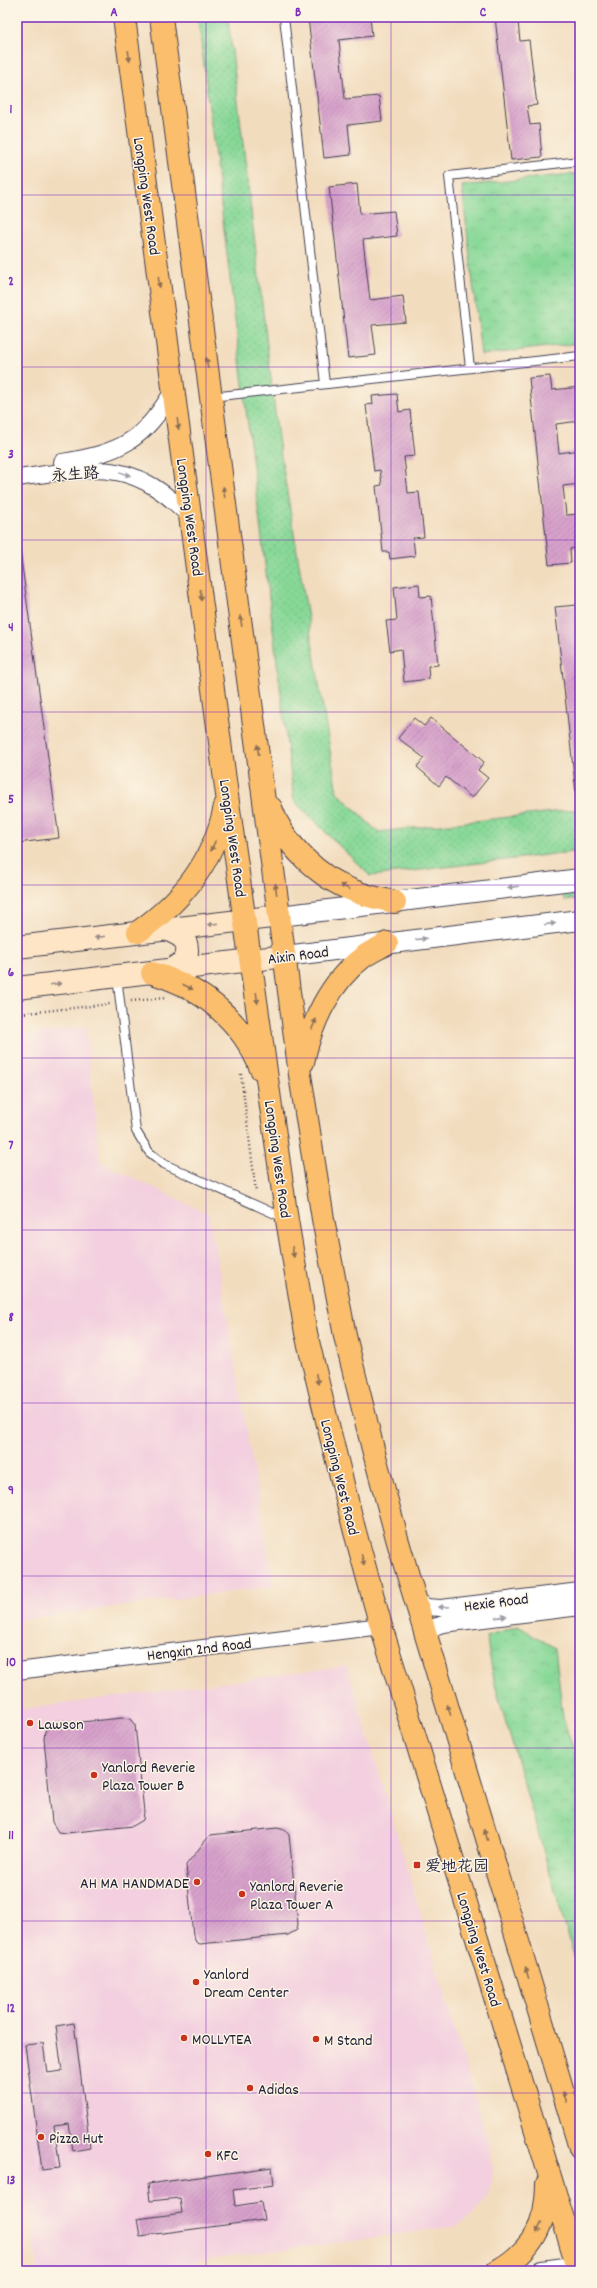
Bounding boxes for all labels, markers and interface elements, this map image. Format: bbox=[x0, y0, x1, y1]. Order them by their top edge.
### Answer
text: A bbox=[110, 4, 118, 23]
text: B bbox=[295, 4, 301, 23]
text: C bbox=[480, 4, 487, 23]
one-way arrow bbox=[126, 50, 132, 62]
text: 1 bbox=[10, 101, 13, 120]
street label: Longping West Road bbox=[126, 136, 165, 257]
text: 2 bbox=[8, 273, 14, 292]
one-way arrow bbox=[156, 276, 162, 288]
one-way arrow bbox=[204, 357, 210, 369]
one-way arrow bbox=[175, 418, 181, 430]
text: 3 bbox=[8, 446, 14, 465]
street label: Longping West Road bbox=[169, 457, 208, 578]
street label: 永生路 bbox=[50, 462, 100, 489]
one-way arrow bbox=[119, 471, 131, 477]
one-way arrow bbox=[221, 486, 227, 498]
one-way arrow bbox=[198, 589, 204, 601]
one-way arrow bbox=[238, 615, 244, 627]
text: 4 bbox=[8, 619, 14, 638]
one-way arrow bbox=[255, 743, 261, 756]
street label: Longping West Road bbox=[212, 778, 251, 899]
text: 5 bbox=[8, 791, 14, 810]
one-way arrow bbox=[210, 840, 216, 851]
one-way arrow bbox=[273, 883, 279, 895]
one-way arrow bbox=[339, 884, 351, 890]
one-way arrow bbox=[507, 884, 520, 891]
one-way arrow bbox=[544, 920, 556, 927]
one-way arrow bbox=[207, 921, 219, 927]
one-way arrow bbox=[93, 934, 106, 940]
one-way arrow bbox=[415, 936, 427, 942]
street label: Aixin Road bbox=[266, 941, 330, 972]
text: 6 bbox=[8, 964, 15, 983]
one-way arrow bbox=[50, 981, 62, 987]
one-way arrow bbox=[182, 983, 194, 990]
one-way arrow bbox=[254, 992, 260, 1004]
one-way arrow bbox=[311, 1018, 317, 1029]
street label: Longping West Road bbox=[257, 1099, 296, 1220]
text: 7 bbox=[9, 1137, 14, 1156]
one-way arrow bbox=[290, 1246, 296, 1258]
text: 8 bbox=[8, 1309, 14, 1328]
one-way arrow bbox=[314, 1374, 320, 1386]
street label: Longping West Road bbox=[313, 1417, 364, 1538]
text: 9 bbox=[8, 1482, 14, 1501]
one-way arrow bbox=[360, 1553, 366, 1566]
street label: Hexie Road bbox=[463, 1588, 530, 1619]
one-way arrow bbox=[438, 1604, 450, 1611]
one-way arrow bbox=[495, 1614, 507, 1620]
street label: Hengxin 2nd Road bbox=[146, 1633, 253, 1668]
text: 10 bbox=[6, 1654, 16, 1673]
one-way arrow bbox=[446, 1704, 452, 1716]
place label: Lawson bbox=[38, 1714, 84, 1737]
marker: Lawson bbox=[25, 1718, 35, 1728]
place label: Yanlord Reverie Plaza Tower B bbox=[102, 1757, 195, 1798]
marker: Yanlord Reverie Plaza Tower B bbox=[89, 1770, 99, 1780]
text: 11 bbox=[8, 1827, 14, 1846]
one-way arrow bbox=[483, 1828, 489, 1840]
place label: 爱地花园 bbox=[425, 1856, 489, 1879]
marker: 爱地花园 bbox=[412, 1860, 422, 1870]
place label: AH MA HANDMADE bbox=[80, 1873, 190, 1896]
place label: Yanlord Reverie Plaza Tower A bbox=[250, 1876, 343, 1917]
marker: AH MA HANDMADE bbox=[192, 1877, 202, 1887]
marker: Yanlord Reverie Plaza Tower A bbox=[237, 1889, 247, 1899]
street label: Longping West Road bbox=[449, 1890, 506, 2010]
place label: Yanlord Dream Center bbox=[204, 1964, 289, 2005]
one-way arrow bbox=[524, 1966, 530, 1978]
marker: Yanlord Dream Center bbox=[191, 1977, 201, 1987]
text: 12 bbox=[7, 2000, 16, 2019]
place label: MOLLYTEA bbox=[192, 2029, 252, 2052]
place label: M Stand bbox=[324, 2030, 372, 2053]
marker: MOLLYTEA bbox=[179, 2033, 189, 2043]
marker: M Stand bbox=[311, 2034, 321, 2044]
place label: Adidas bbox=[258, 2079, 299, 2102]
marker: Adidas bbox=[245, 2083, 255, 2093]
one-way arrow bbox=[562, 2091, 568, 2103]
place label: Pizza Hut bbox=[49, 2128, 104, 2151]
marker: Pizza Hut bbox=[36, 2132, 46, 2142]
place label: KFC bbox=[216, 2145, 239, 2168]
marker: KFC bbox=[203, 2149, 213, 2159]
text: 13 bbox=[7, 2172, 16, 2191]
one-way arrow bbox=[536, 2222, 542, 2234]

